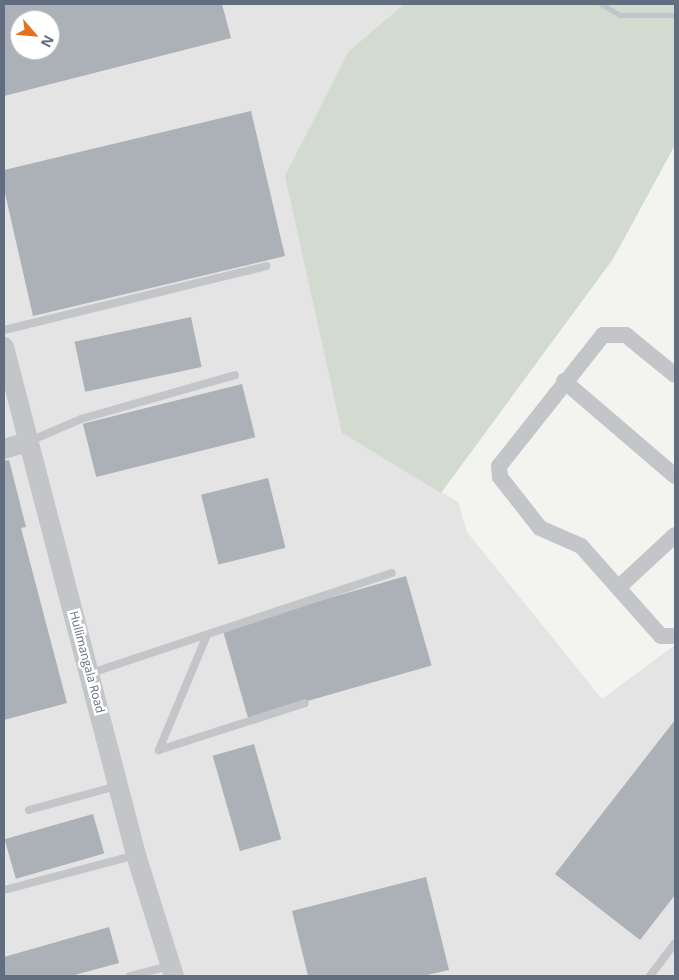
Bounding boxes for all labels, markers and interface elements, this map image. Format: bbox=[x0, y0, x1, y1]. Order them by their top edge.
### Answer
north arrow bbox=[10, 10, 60, 60]
text: N bbox=[37, 32, 59, 51]
street label: Hullimangala Road bbox=[66, 609, 108, 715]

